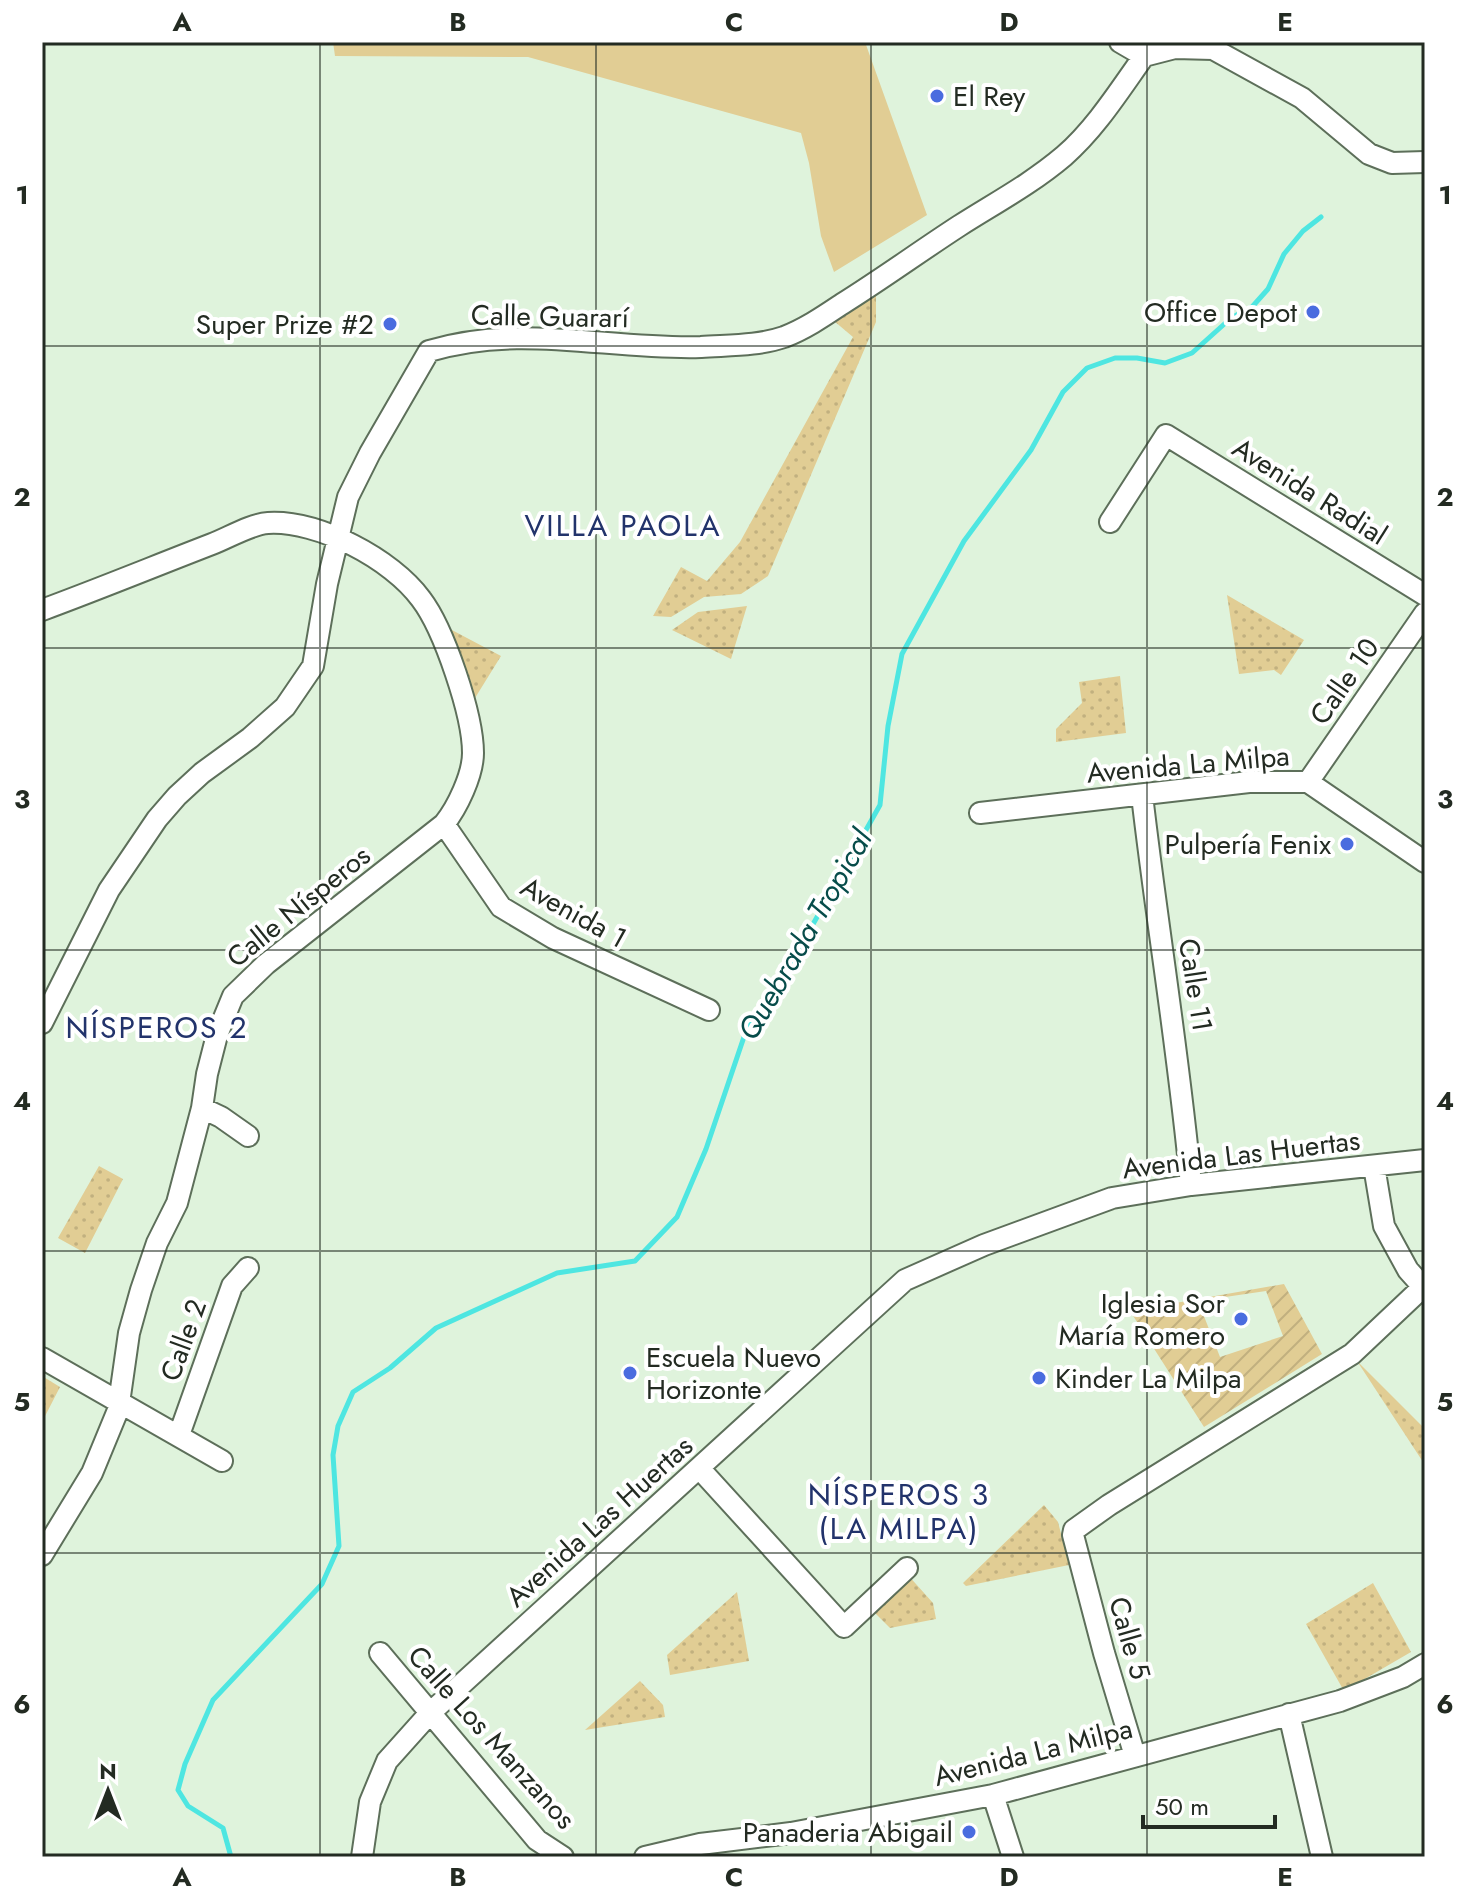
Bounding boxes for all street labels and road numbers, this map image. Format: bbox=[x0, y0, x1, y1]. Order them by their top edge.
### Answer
street label: Calle Guararí bbox=[471, 295, 631, 338]
street label: Avenida Radial bbox=[1224, 428, 1395, 555]
street label: Calle 10 bbox=[1300, 629, 1389, 733]
street label: Avenida La Milpa bbox=[1085, 735, 1291, 794]
street label: Calle Nísperos bbox=[218, 835, 379, 977]
street label: Avenida 1 bbox=[513, 866, 634, 958]
street label: Calle 11 bbox=[1168, 936, 1223, 1034]
street label: Avenida Las Huertas bbox=[1120, 1120, 1362, 1189]
street label: Calle 2 bbox=[150, 1294, 217, 1387]
street label: Avenida Las Huertas bbox=[497, 1426, 702, 1617]
street label: Calle 5 bbox=[1098, 1592, 1161, 1684]
street label: Calle Los Manzanos bbox=[398, 1637, 585, 1838]
street label: Avenida La Milpa bbox=[929, 1708, 1137, 1797]

